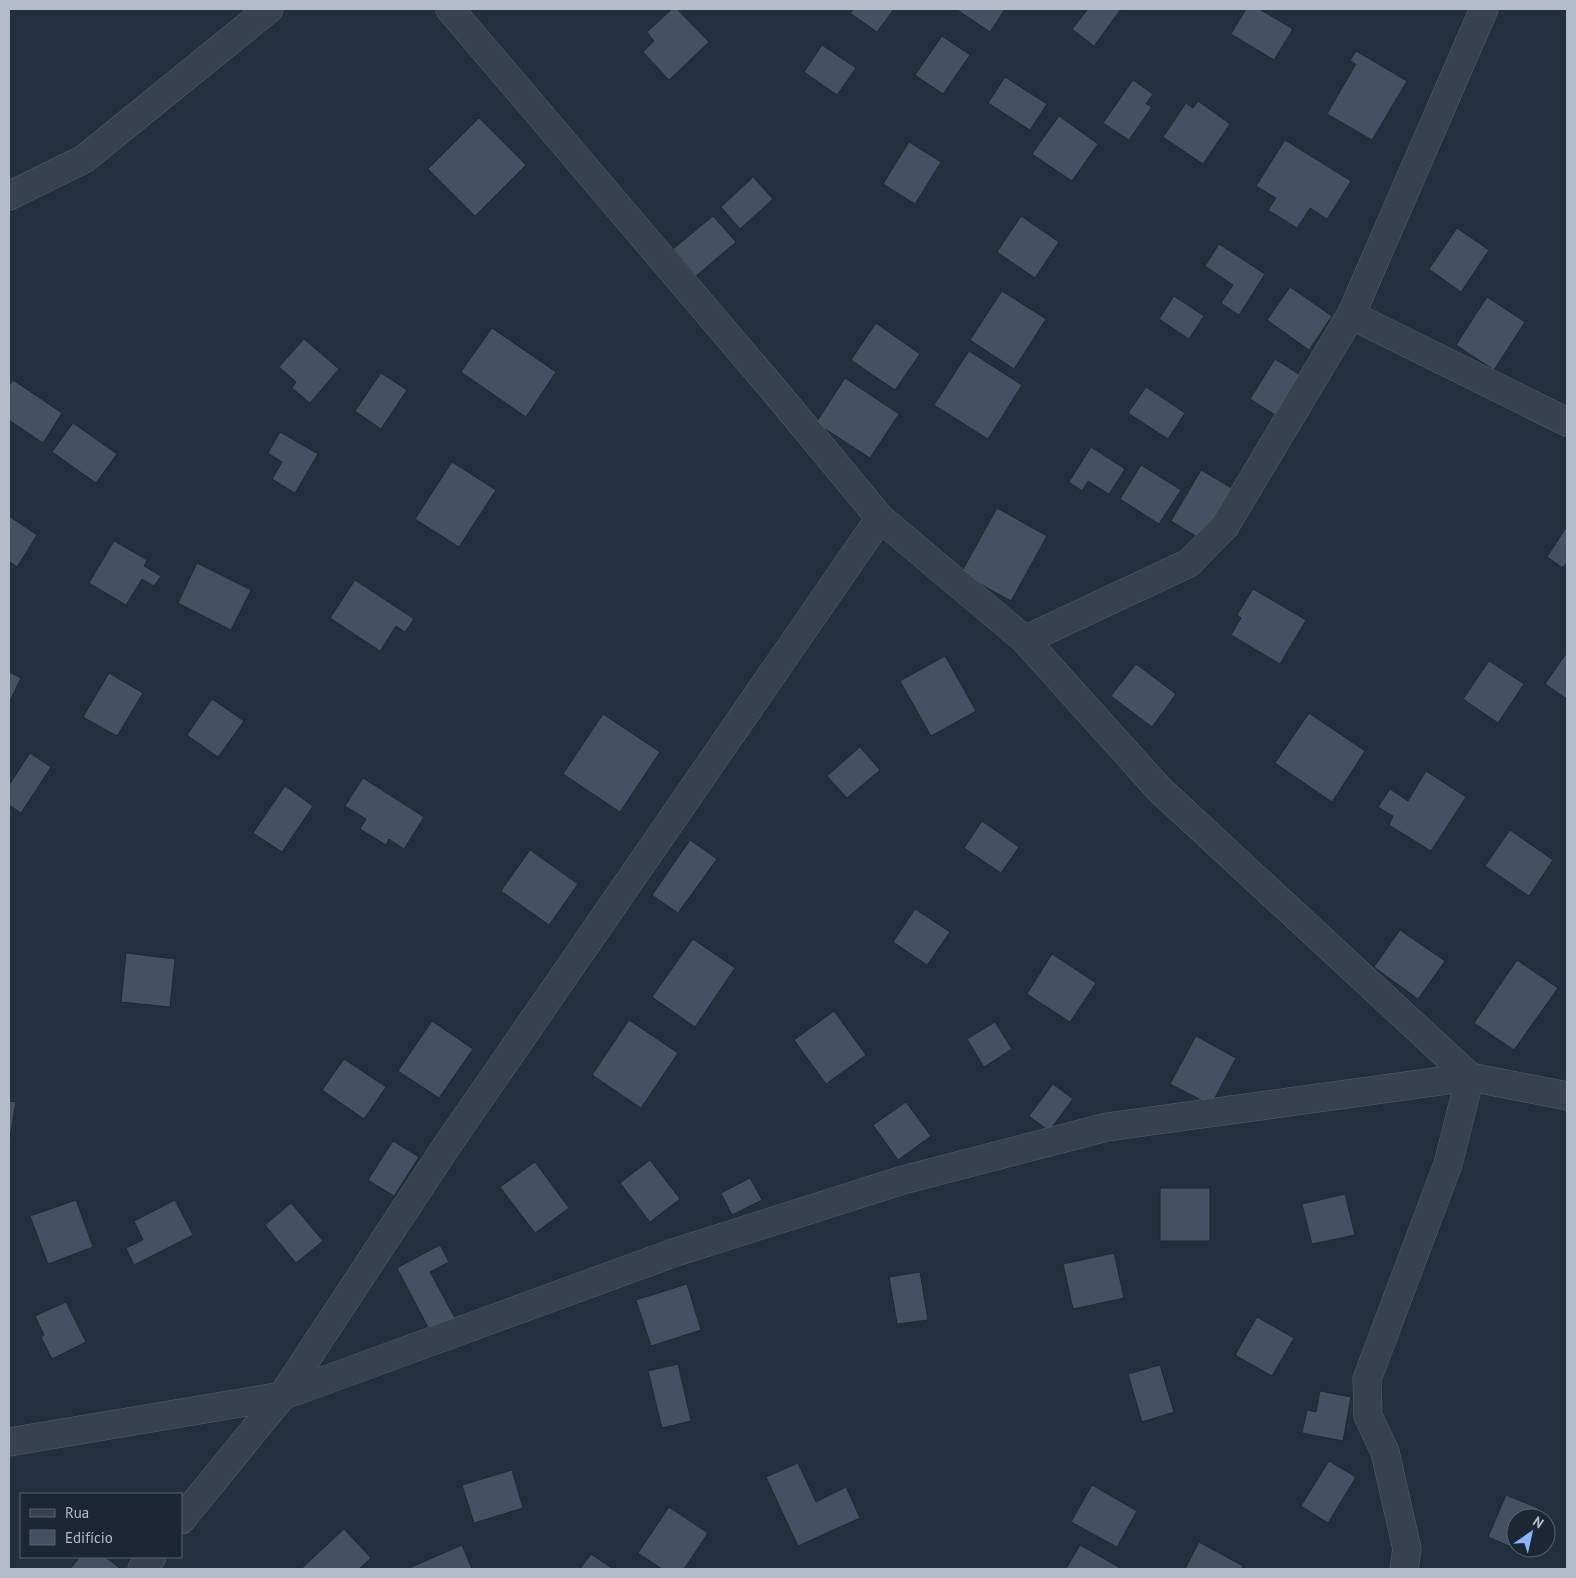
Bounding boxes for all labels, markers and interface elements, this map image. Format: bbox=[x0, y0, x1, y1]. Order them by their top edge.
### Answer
legend bbox=[20, 1493, 182, 1558]
text: Rua bbox=[65, 1503, 89, 1522]
north arrow bbox=[1506, 1508, 1556, 1558]
text: N bbox=[1529, 1512, 1547, 1532]
text: Edifício bbox=[65, 1528, 113, 1547]

